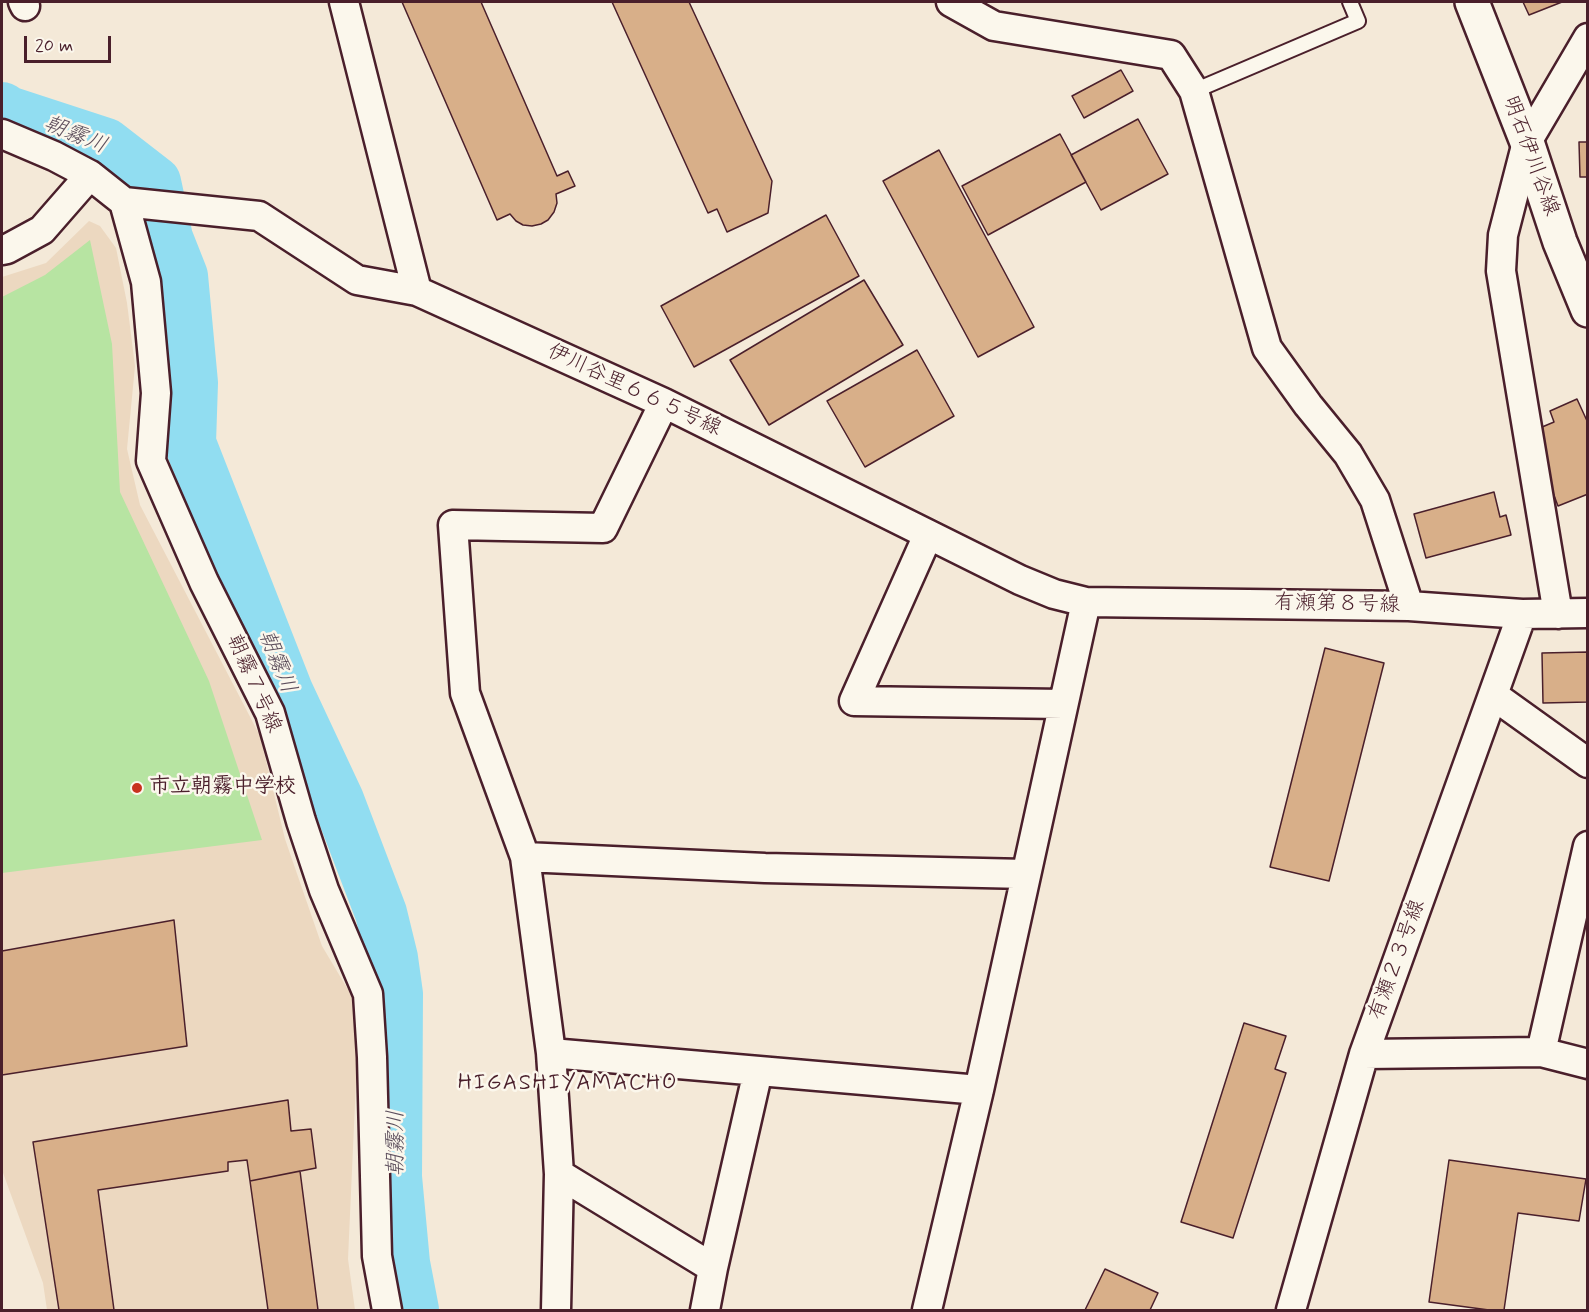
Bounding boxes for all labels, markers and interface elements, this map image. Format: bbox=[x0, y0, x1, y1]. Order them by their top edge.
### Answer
scale bar bbox=[27, 24, 114, 62]
text: 20 m bbox=[35, 34, 73, 58]
street label: 明石伊川谷線 bbox=[1497, 92, 1563, 220]
water label: 朝霧川 bbox=[39, 111, 111, 161]
street label: 伊川谷里６６５号線 bbox=[543, 340, 725, 442]
street label: 有瀬第８号線 bbox=[1274, 591, 1400, 619]
water label: 朝霧川 bbox=[251, 626, 301, 698]
street label: 朝霧７号線 bbox=[220, 631, 286, 737]
place label: 市立朝霧中学校 bbox=[149, 775, 296, 801]
marker: 市立朝霧中学校 bbox=[130, 781, 144, 795]
street label: 有瀬２３号線 bbox=[1365, 896, 1431, 1024]
district label: HIGASHIYAMACHO bbox=[464, 1071, 672, 1097]
water label: 朝霧川 bbox=[384, 1110, 410, 1176]

